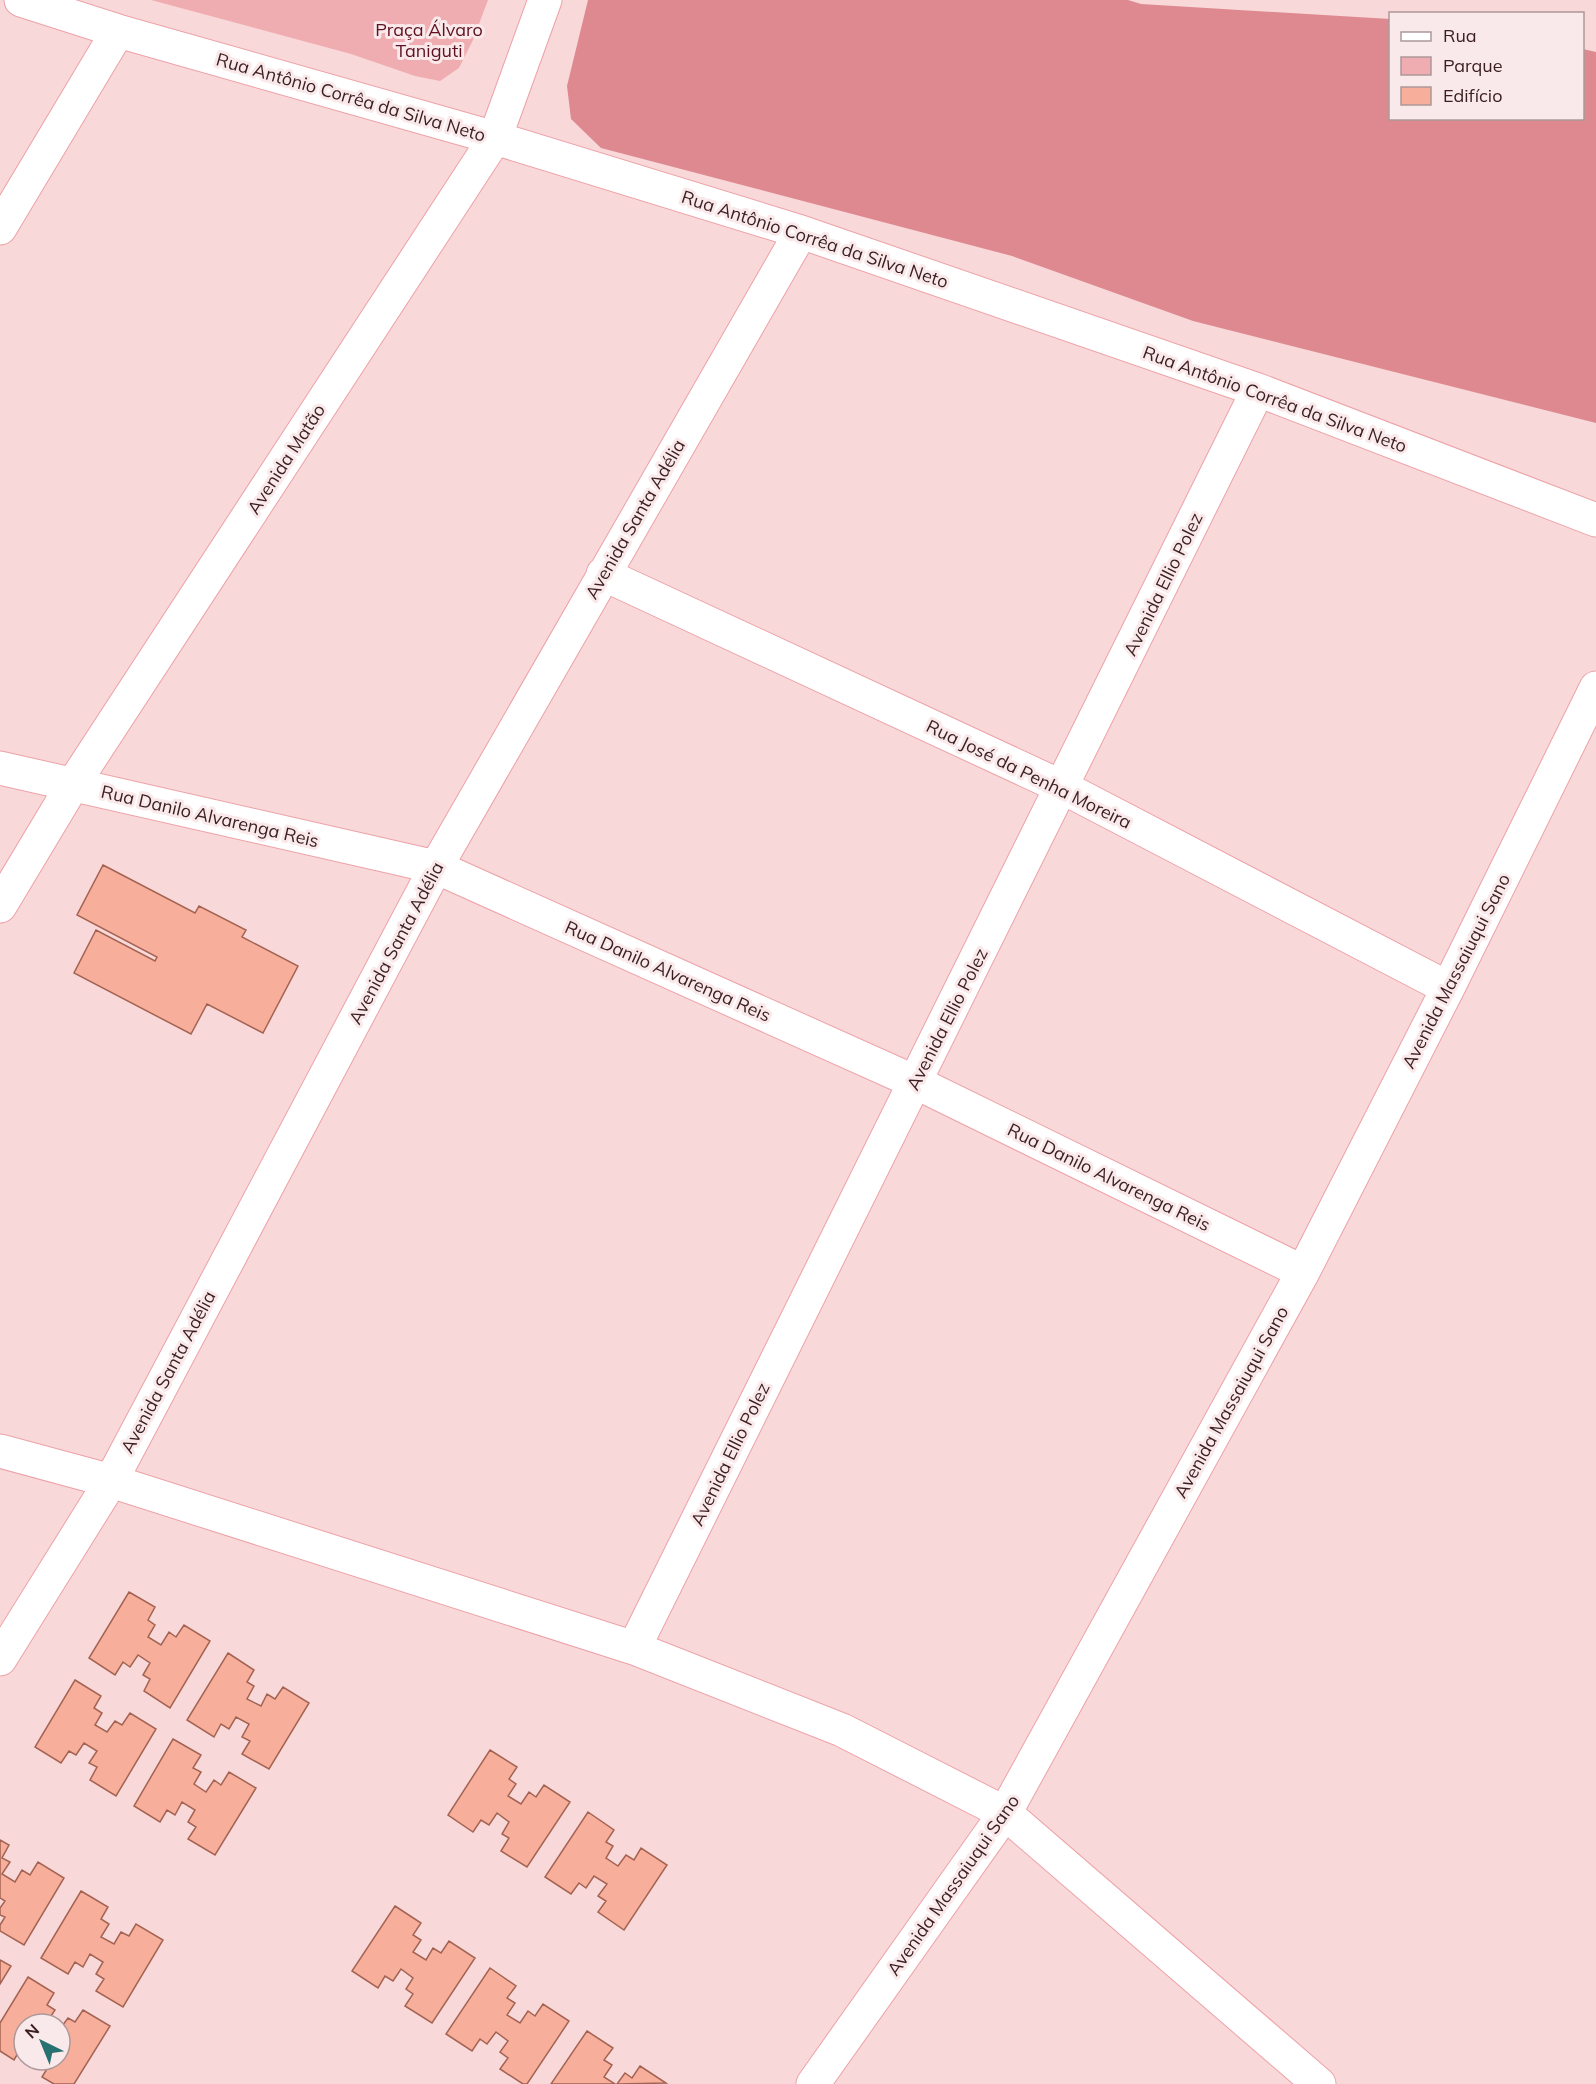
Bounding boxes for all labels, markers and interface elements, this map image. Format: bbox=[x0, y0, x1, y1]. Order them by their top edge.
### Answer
legend bbox=[1389, 12, 1584, 120]
park label: Praça Álvaro Taniguti bbox=[375, 18, 483, 62]
text: Rua bbox=[1443, 24, 1477, 47]
street label: Rua Antônio Corrêa da Silva Neto bbox=[214, 47, 488, 147]
text: Parque bbox=[1443, 54, 1502, 77]
text: Edifício bbox=[1443, 84, 1502, 107]
street label: Rua Antônio Corrêa da Silva Neto bbox=[679, 185, 951, 293]
street label: Rua Antônio Corrêa da Silva Neto bbox=[1140, 340, 1410, 458]
street label: Avenida Matão bbox=[242, 400, 330, 518]
street label: Avenida Santa Adélia bbox=[580, 435, 690, 603]
street label: Avenida Ellio Polez bbox=[1118, 509, 1208, 659]
street label: Rua José da Penha Moreira bbox=[923, 714, 1135, 834]
street label: Rua Danilo Alvarenga Reis bbox=[99, 780, 321, 852]
street label: Avenida Santa Adélia bbox=[343, 858, 449, 1028]
street label: Avenida Massaiuqui Sano bbox=[1397, 870, 1515, 1072]
street label: Rua Danilo Alvarenga Reis bbox=[562, 915, 774, 1027]
street label: Avenida Ellio Polez bbox=[901, 944, 993, 1094]
street label: Rua Danilo Alvarenga Reis bbox=[1004, 1118, 1214, 1236]
street label: Avenida Santa Adélia bbox=[115, 1287, 221, 1457]
street label: Avenida Massaiuqui Sano bbox=[1169, 1302, 1293, 1502]
street label: Avenida Ellio Polez bbox=[685, 1379, 775, 1529]
street label: Avenida Massaiuqui Sano bbox=[882, 1790, 1024, 1980]
north arrow bbox=[12, 2012, 72, 2072]
text: N bbox=[21, 2020, 43, 2042]

